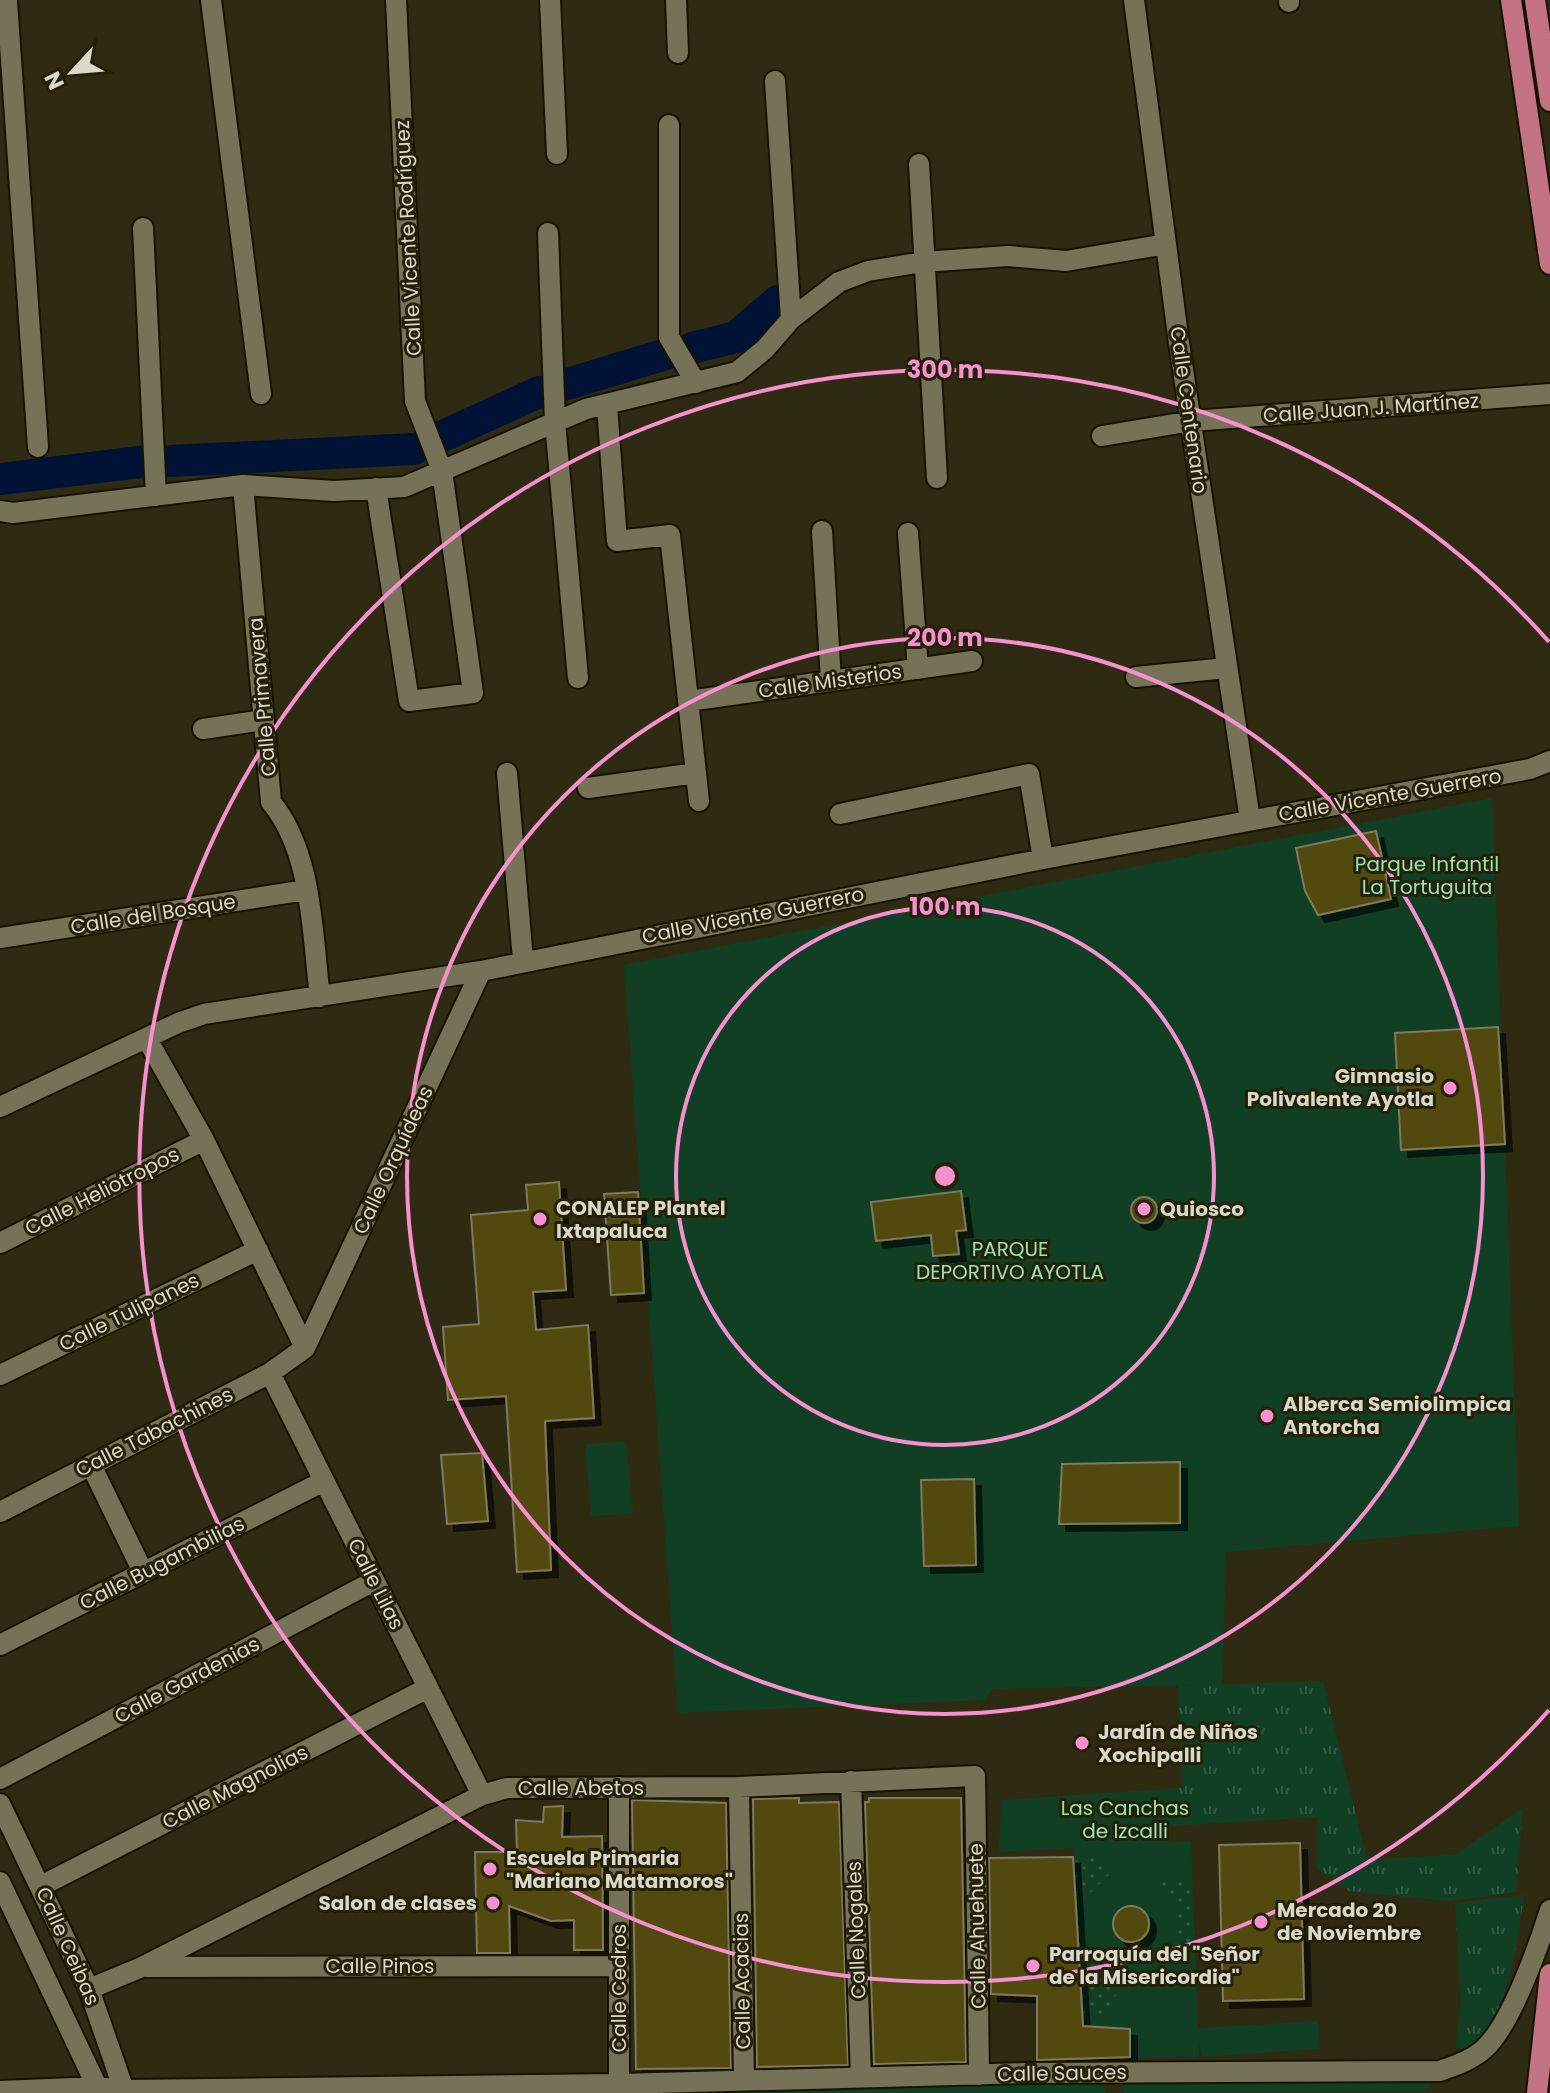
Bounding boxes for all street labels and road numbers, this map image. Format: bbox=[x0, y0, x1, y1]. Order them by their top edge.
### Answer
street label: Calle Vicente Rodríguez bbox=[388, 119, 428, 357]
street label: Calle Centenario bbox=[1163, 325, 1215, 495]
street label: Calle Juan J. Martínez bbox=[1262, 386, 1480, 430]
street label: Calle Primavera bbox=[241, 616, 283, 778]
street label: Calle Misterios bbox=[757, 657, 903, 705]
street label: Calle Vicente Guerrero bbox=[1276, 762, 1504, 828]
street label: Calle Vicente Guerrero bbox=[640, 880, 866, 950]
street label: Calle del Bosque bbox=[68, 887, 238, 941]
street label: Calle Orquídeas bbox=[346, 1081, 440, 1239]
street label: Calle Heliotropos bbox=[20, 1140, 184, 1242]
street label: Calle Tulipanes bbox=[54, 1266, 204, 1358]
street label: Calle Tabachines bbox=[70, 1380, 238, 1484]
street label: Calle Bugambilias bbox=[75, 1509, 249, 1617]
street label: Calle Lilas bbox=[341, 1534, 411, 1634]
street label: Calle Gardenias bbox=[109, 1630, 265, 1730]
street label: Calle Magnolias bbox=[157, 1738, 313, 1836]
street label: Calle Abetos bbox=[518, 1774, 644, 1802]
street label: Calle Ahuehuete bbox=[962, 1843, 992, 2009]
street label: Calle Nogales bbox=[840, 1860, 872, 2000]
street label: Calle Ceibas bbox=[29, 1882, 107, 2010]
street label: Calle Acacias bbox=[727, 1912, 757, 2050]
street label: Calle Cedros bbox=[605, 1924, 633, 2052]
street label: Calle Pinos bbox=[325, 1952, 435, 1980]
street label: Calle Sauces bbox=[997, 2058, 1127, 2088]

